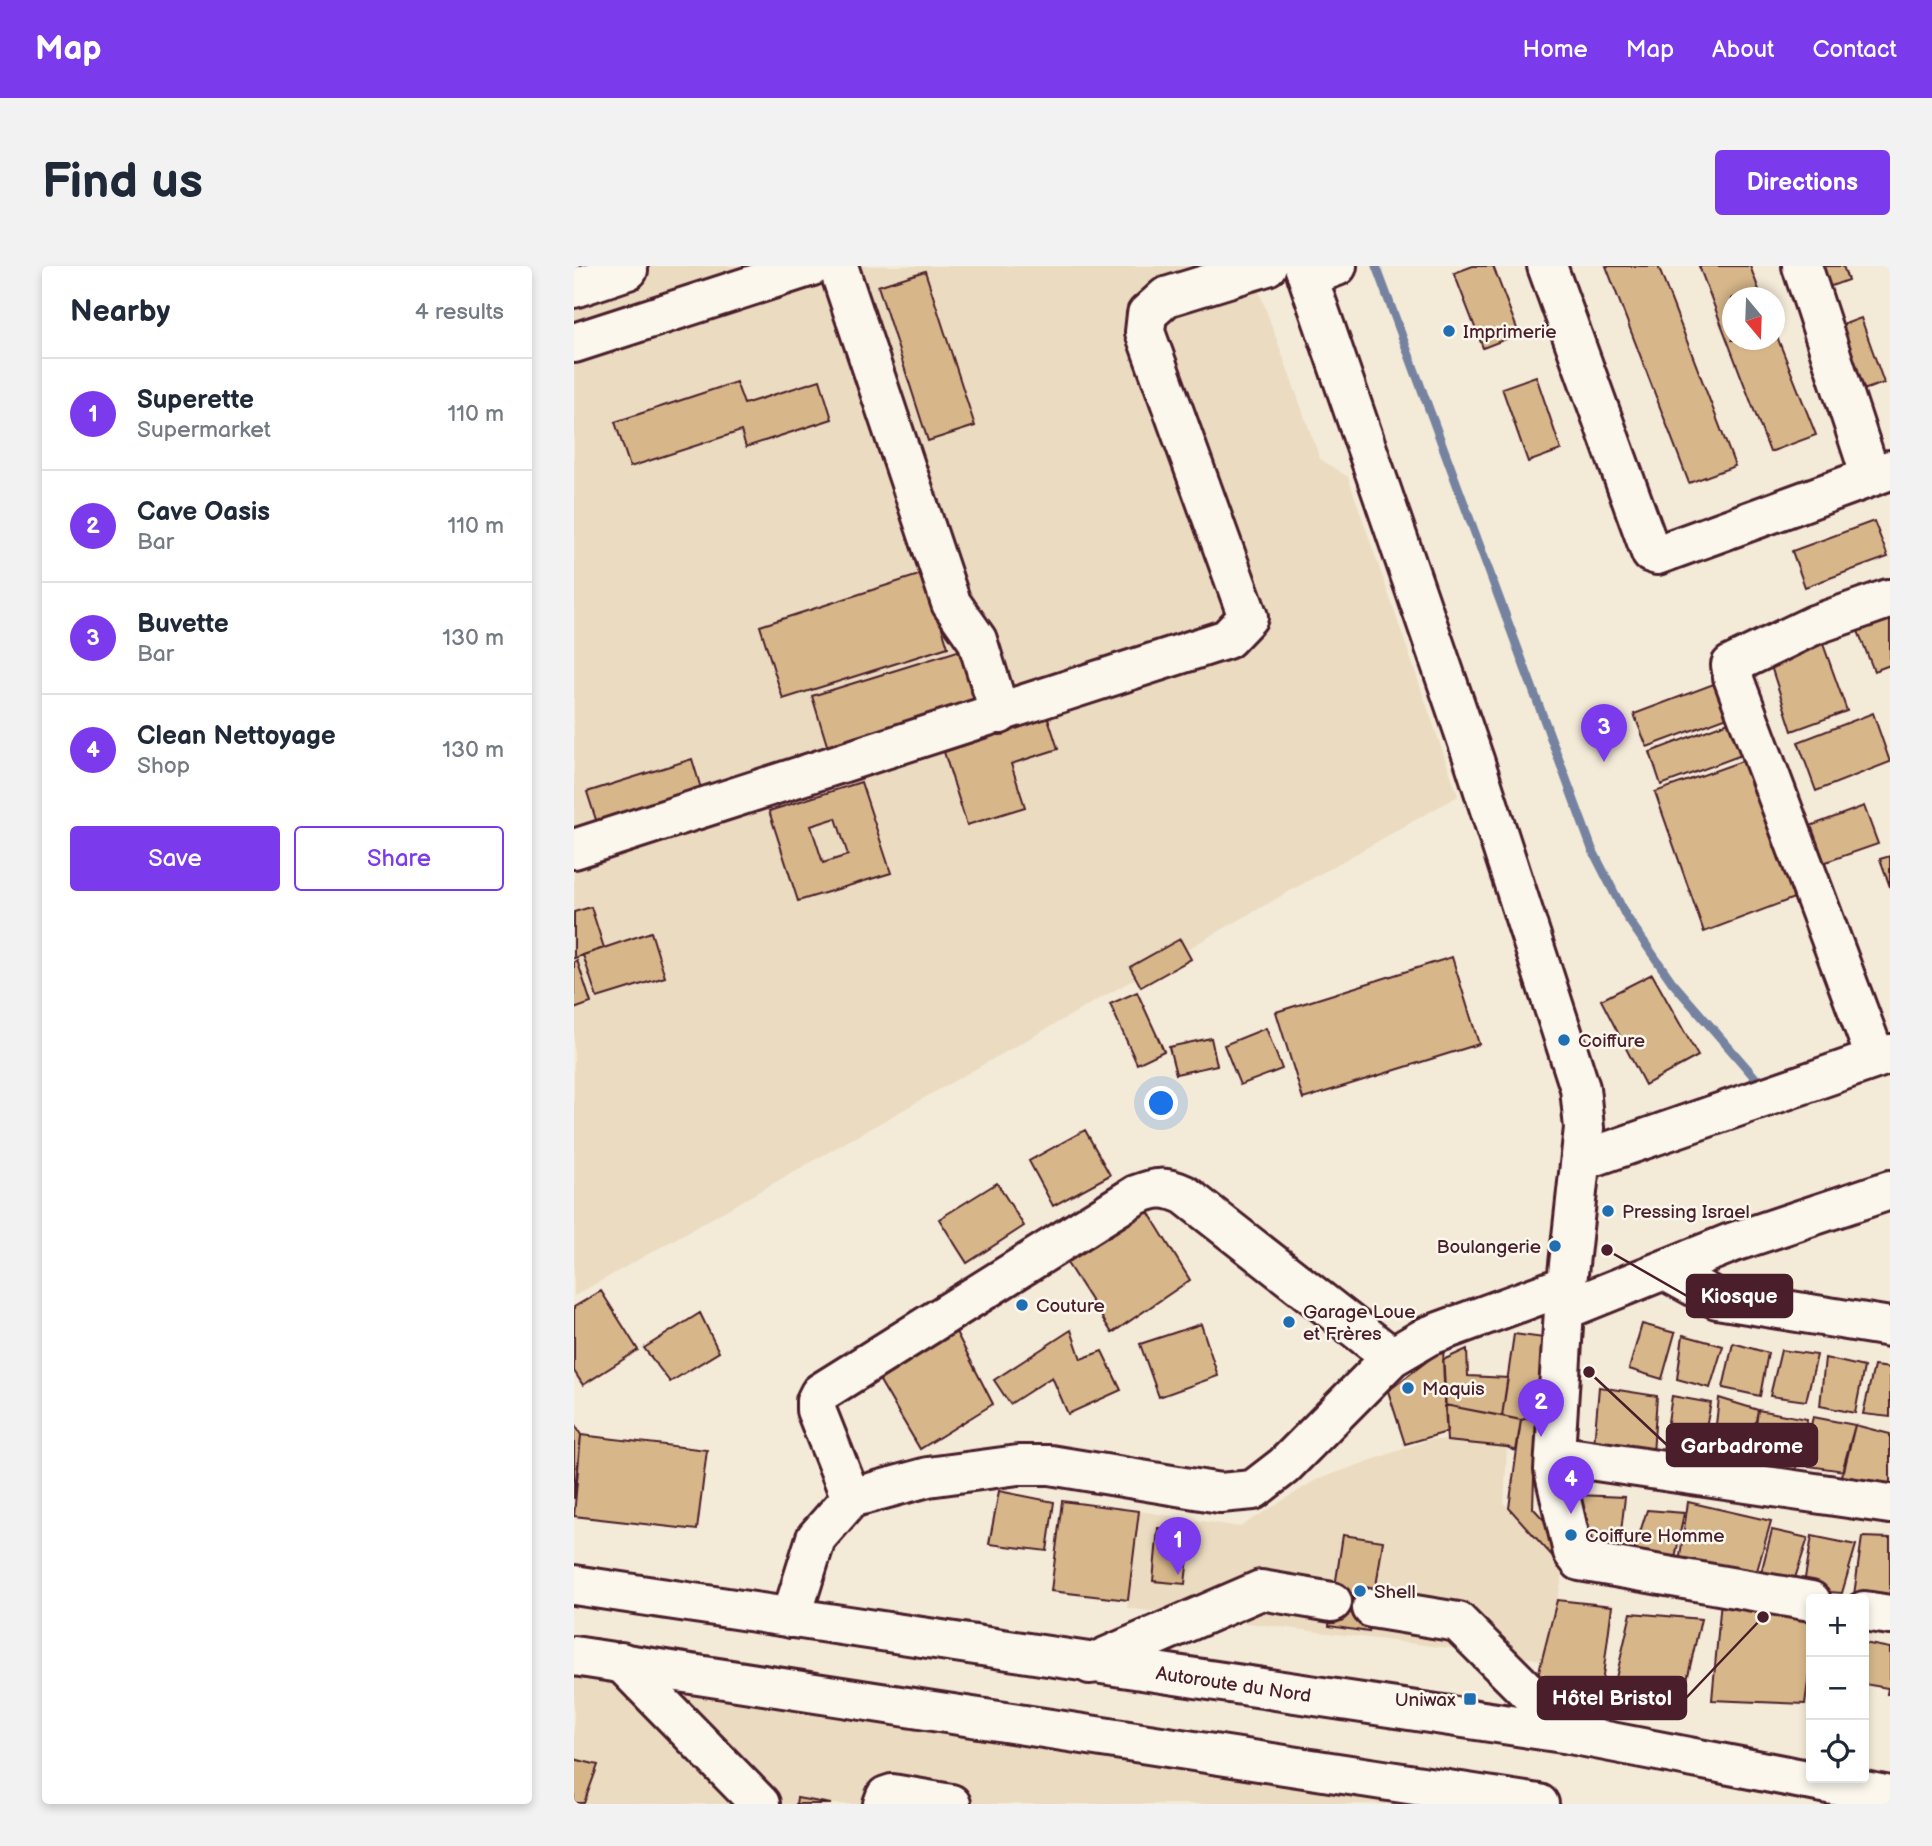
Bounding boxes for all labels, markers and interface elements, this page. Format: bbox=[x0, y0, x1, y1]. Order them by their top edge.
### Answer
text: Map bbox=[35, 29, 101, 69]
text: Home bbox=[1523, 35, 1588, 64]
text: Map bbox=[1626, 35, 1674, 64]
text: About bbox=[1712, 35, 1774, 64]
text: Contact bbox=[1812, 35, 1897, 64]
button: Directions bbox=[1715, 150, 1890, 215]
text: Find us bbox=[42, 153, 203, 212]
north arrow bbox=[1722, 287, 1785, 350]
text: Nearby bbox=[70, 294, 170, 330]
text: 4 results bbox=[415, 298, 504, 326]
place label: Imprimerie bbox=[1463, 321, 1556, 344]
marker: Imprimerie bbox=[1441, 323, 1457, 339]
text: Superette bbox=[137, 385, 254, 416]
text: 1 bbox=[88, 400, 98, 428]
text: 110 m bbox=[447, 400, 504, 428]
text: Supermarket bbox=[137, 416, 271, 444]
text: Cave Oasis bbox=[137, 497, 270, 528]
text: 2 bbox=[86, 512, 100, 540]
text: 110 m bbox=[447, 512, 504, 540]
text: Bar bbox=[137, 528, 174, 556]
text: Buvette bbox=[137, 609, 229, 640]
text: 3 bbox=[86, 624, 100, 652]
text: 130 m bbox=[442, 624, 504, 652]
text: Bar bbox=[137, 640, 174, 668]
pin: 3 bbox=[1581, 704, 1627, 762]
text: Clean Nettoyage bbox=[137, 721, 336, 752]
text: 4 bbox=[86, 736, 100, 764]
text: 130 m bbox=[442, 736, 504, 764]
text: Shop bbox=[137, 752, 190, 780]
button: Save bbox=[70, 826, 280, 891]
button: Share bbox=[294, 826, 504, 891]
place label: Coiffure bbox=[1578, 1030, 1645, 1053]
marker: Coiffure bbox=[1556, 1032, 1572, 1048]
your location bbox=[1144, 1086, 1178, 1120]
place label: Pressing Israel bbox=[1622, 1201, 1750, 1224]
marker: Pressing Israel bbox=[1600, 1203, 1616, 1219]
place label: Boulangerie bbox=[1436, 1236, 1541, 1259]
marker: Boulangerie bbox=[1547, 1238, 1563, 1254]
callout: Kiosque bbox=[1687, 1275, 1792, 1317]
text: Kiosque bbox=[1700, 1284, 1778, 1309]
place label: Couture bbox=[1036, 1295, 1105, 1318]
marker: Couture bbox=[1014, 1297, 1030, 1313]
place label: Garage Loue et Frères bbox=[1303, 1301, 1415, 1346]
marker: Garage Loue et Frères bbox=[1281, 1314, 1297, 1330]
place label: Maquis bbox=[1422, 1378, 1485, 1401]
pin: 2 bbox=[1518, 1379, 1564, 1437]
marker: Maquis bbox=[1400, 1380, 1416, 1396]
callout: Garbadrome bbox=[1667, 1424, 1817, 1466]
text: Garbadrome bbox=[1681, 1434, 1803, 1459]
pin: 4 bbox=[1548, 1456, 1594, 1514]
pin: 1 bbox=[1155, 1517, 1201, 1575]
place label: Coiffure Homme bbox=[1585, 1525, 1725, 1548]
marker: Coiffure Homme bbox=[1563, 1527, 1579, 1543]
place label: Shell bbox=[1374, 1581, 1416, 1604]
marker: Shell bbox=[1352, 1583, 1368, 1599]
map controls bbox=[1806, 1594, 1869, 1783]
button: + bbox=[1806, 1594, 1869, 1657]
button: − bbox=[1806, 1657, 1869, 1720]
street label: Autoroute du Nord bbox=[1154, 1662, 1313, 1708]
callout: Hôtel Bristol bbox=[1538, 1677, 1686, 1719]
text: Hôtel Bristol bbox=[1552, 1686, 1672, 1711]
place label: Uniwax bbox=[1395, 1689, 1456, 1712]
marker: Uniwax bbox=[1462, 1691, 1478, 1707]
button: locate bbox=[1806, 1720, 1869, 1783]

